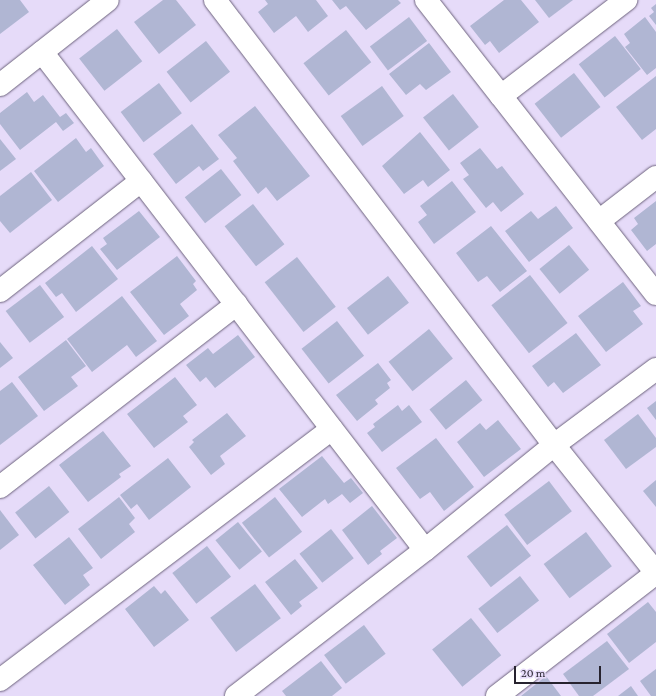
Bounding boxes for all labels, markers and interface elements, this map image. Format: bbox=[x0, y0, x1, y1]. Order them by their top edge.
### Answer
scale bar bbox=[516, 658, 603, 684]
text: 20 m bbox=[521, 666, 545, 680]

